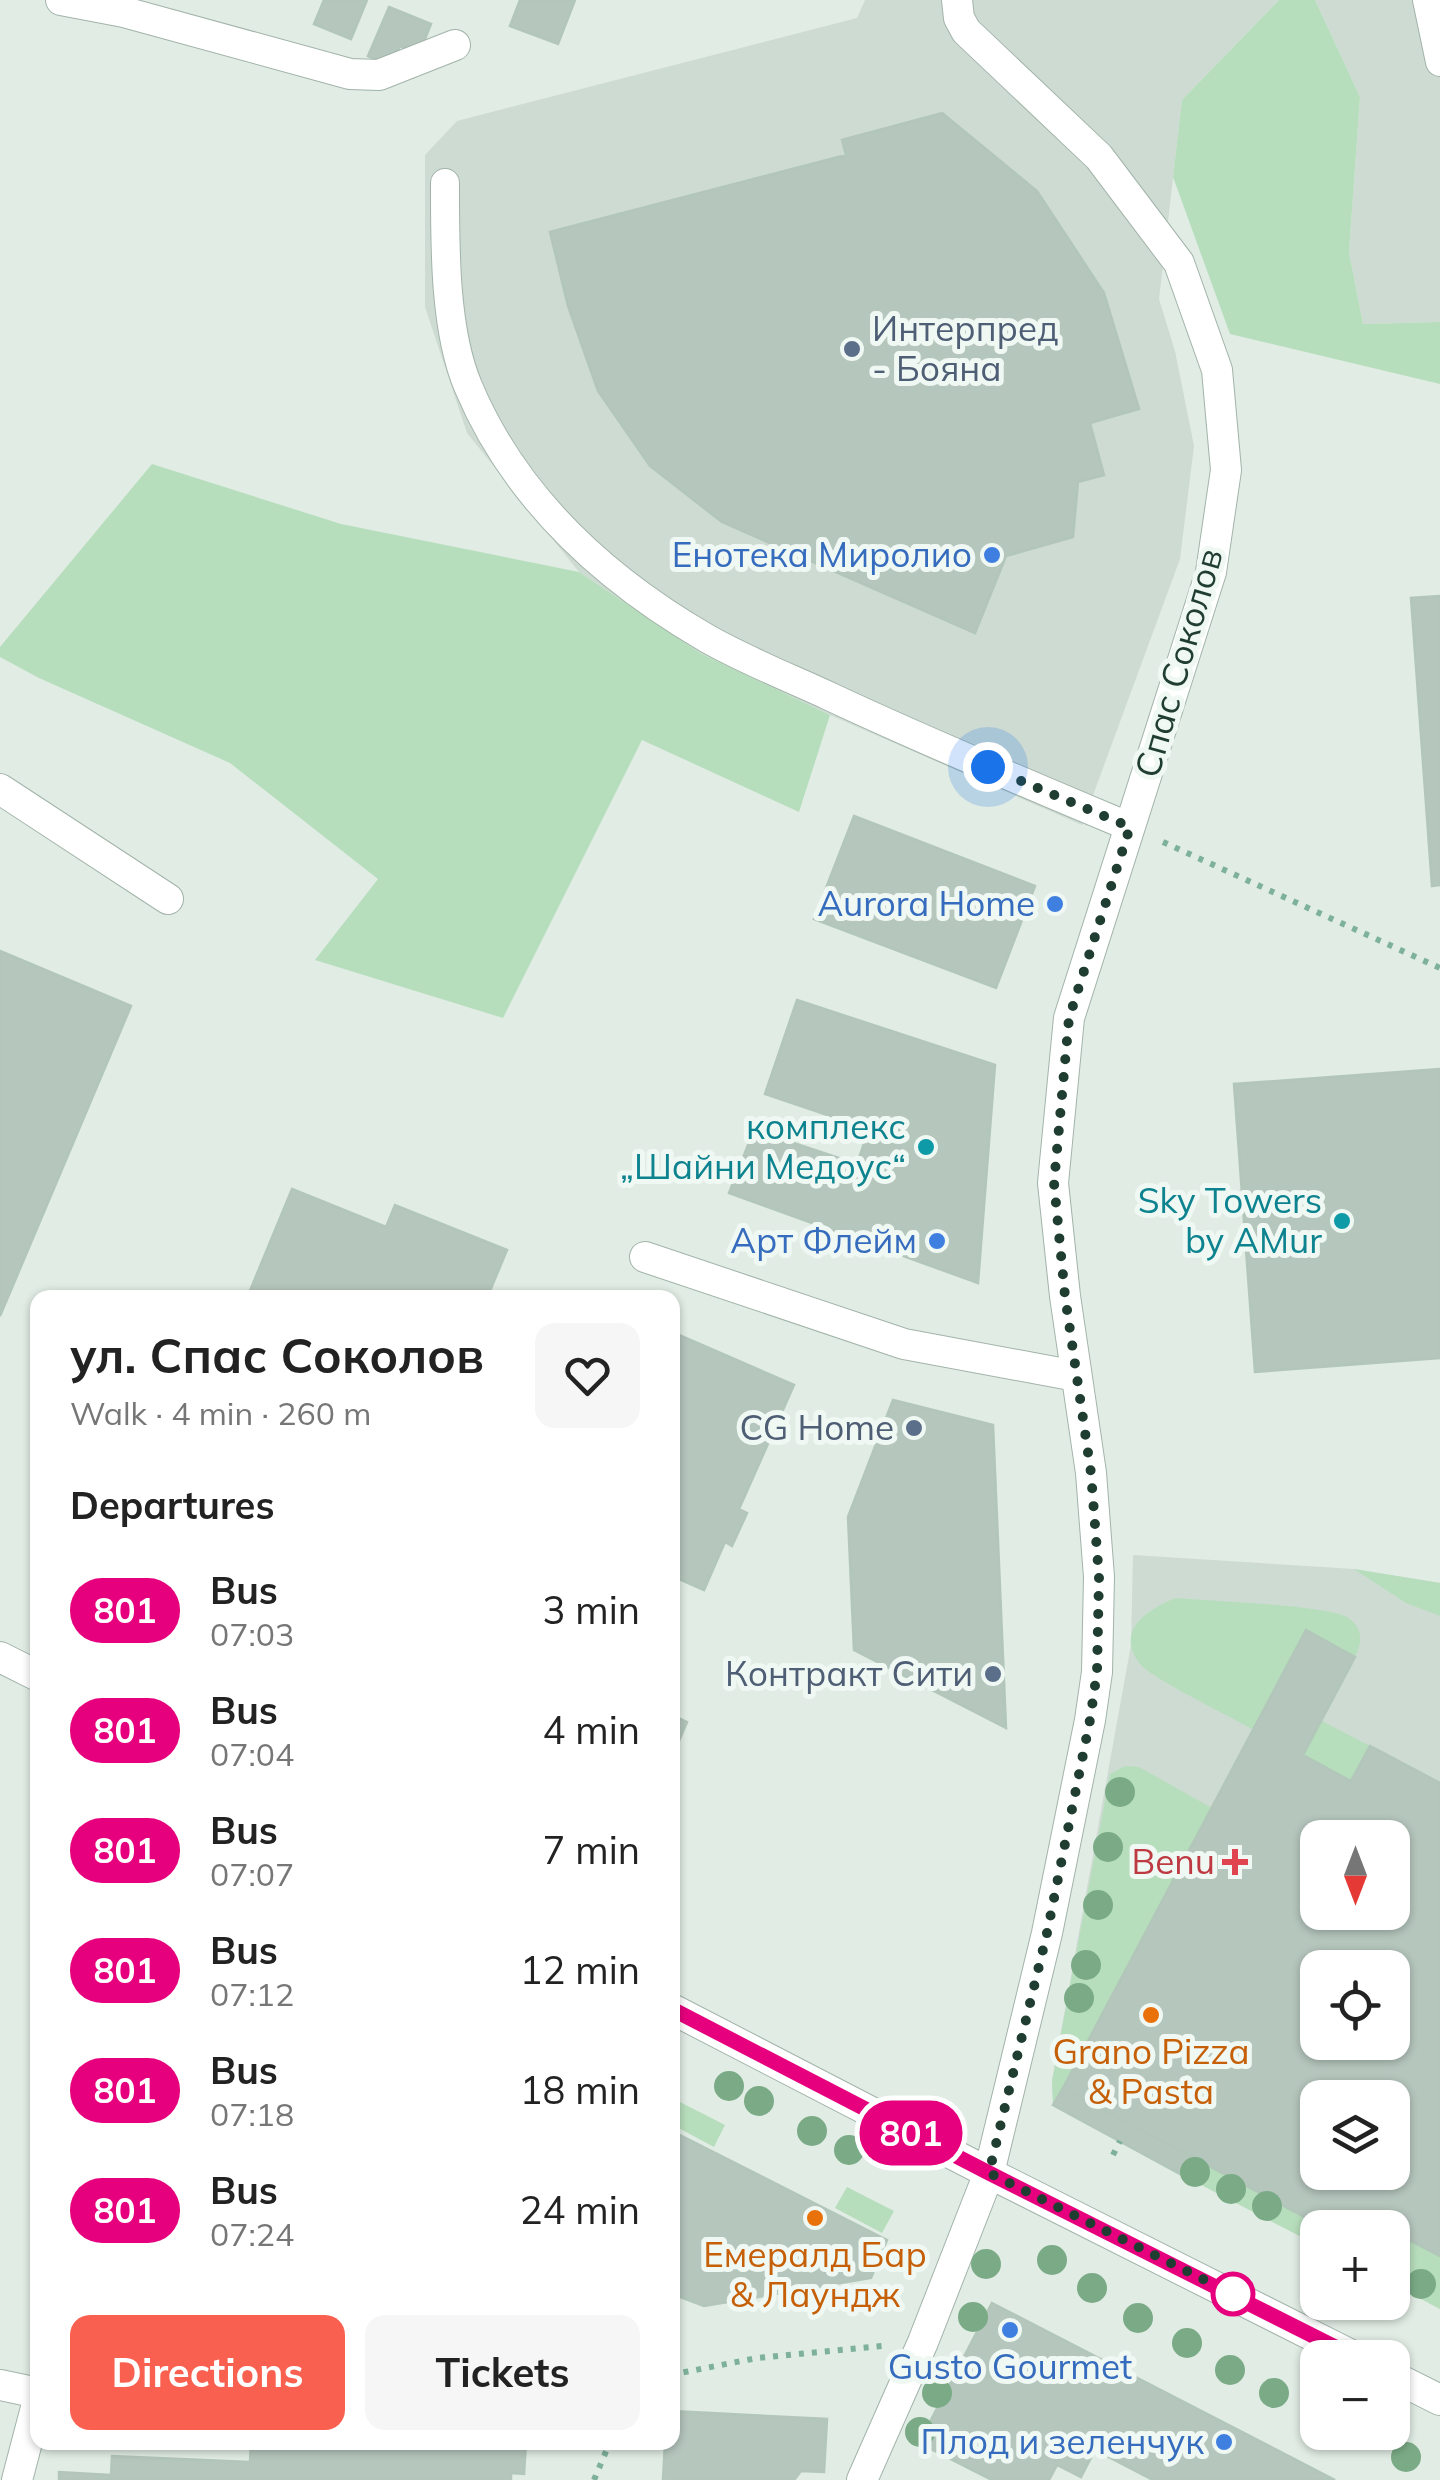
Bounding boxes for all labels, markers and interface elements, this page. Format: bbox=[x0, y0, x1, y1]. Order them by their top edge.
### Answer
place label: Интерпред - Бояна bbox=[872, 306, 1059, 390]
marker: Интерпред - Бояна bbox=[841, 338, 863, 360]
place label: Енотека Миролио bbox=[672, 532, 972, 576]
street label: Спас Соколов bbox=[1124, 543, 1232, 782]
marker: Енотека Миролио bbox=[981, 544, 1003, 566]
your location bbox=[963, 742, 1013, 792]
place label: Aurora Home bbox=[817, 881, 1035, 925]
marker: Aurora Home bbox=[1044, 893, 1066, 915]
place label: комплекс „Шайни Медоус“ bbox=[620, 1104, 906, 1188]
marker: комплекс „Шайни Медоус“ bbox=[915, 1136, 937, 1158]
place label: Sky Towers by AMur bbox=[1138, 1178, 1322, 1262]
marker: Sky Towers by AMur bbox=[1331, 1210, 1353, 1232]
place label: Арт Флейм bbox=[730, 1218, 917, 1262]
marker: Арт Флейм bbox=[926, 1230, 948, 1252]
button: heart bbox=[535, 1323, 640, 1428]
text: ул. Спас Соколов bbox=[70, 1325, 484, 1385]
text: Walk · 4 min · 260 m bbox=[70, 1393, 371, 1433]
place label: CG Home bbox=[740, 1405, 894, 1449]
marker: CG Home bbox=[903, 1417, 925, 1439]
text: Departures bbox=[70, 1481, 274, 1529]
text: Bus bbox=[210, 1566, 278, 1614]
text: 3 min bbox=[543, 1586, 640, 1634]
text: 801 bbox=[93, 1588, 157, 1632]
text: 07:03 bbox=[210, 1614, 294, 1654]
place label: Контракт Сити bbox=[725, 1651, 973, 1695]
marker: Контракт Сити bbox=[982, 1663, 1004, 1685]
text: Bus bbox=[210, 1686, 278, 1734]
text: 4 min bbox=[543, 1706, 640, 1754]
text: 801 bbox=[93, 1708, 157, 1752]
text: 07:04 bbox=[210, 1734, 294, 1774]
text: Bus bbox=[210, 1806, 278, 1854]
north arrow bbox=[1300, 1820, 1410, 1930]
map controls bbox=[1300, 1820, 1410, 2450]
text: 7 min bbox=[543, 1826, 640, 1874]
text: 801 bbox=[93, 1828, 157, 1872]
place label: Benu bbox=[1131, 1839, 1215, 1883]
marker: Benu bbox=[1224, 1851, 1246, 1873]
text: 07:07 bbox=[210, 1854, 294, 1894]
text: Bus bbox=[210, 1926, 278, 1974]
text: 12 min bbox=[520, 1946, 640, 1994]
text: 801 bbox=[93, 1948, 157, 1992]
button: locate bbox=[1300, 1950, 1410, 2060]
text: 07:12 bbox=[210, 1974, 294, 2014]
marker: Grano Pizza & Pasta bbox=[1140, 2004, 1162, 2026]
place label: Grano Pizza & Pasta bbox=[1052, 2029, 1250, 2113]
text: Bus bbox=[210, 2046, 278, 2094]
text: 18 min bbox=[520, 2066, 640, 2114]
text: 801 bbox=[93, 2068, 157, 2112]
button: layers bbox=[1300, 2080, 1410, 2190]
text: 07:18 bbox=[210, 2094, 294, 2134]
line badge: 801 bbox=[854, 2100, 968, 2166]
text: 801 bbox=[879, 2111, 943, 2155]
text: Bus bbox=[210, 2166, 278, 2214]
text: 24 min bbox=[520, 2186, 640, 2234]
text: 801 bbox=[93, 2188, 157, 2232]
marker: Емералд Бар & Лаундж bbox=[804, 2207, 826, 2229]
button: + bbox=[1300, 2210, 1410, 2320]
text: 07:24 bbox=[210, 2214, 294, 2254]
place label: Емералд Бар & Лаундж bbox=[703, 2232, 927, 2316]
unlabelled marker bbox=[1212, 2273, 1254, 2315]
button: Directions bbox=[70, 2315, 345, 2430]
button: Tickets bbox=[365, 2315, 640, 2430]
marker: Gusto Gourmet bbox=[999, 2319, 1021, 2341]
button: − bbox=[1300, 2340, 1410, 2450]
place label: Gusto Gourmet bbox=[888, 2344, 1132, 2388]
place label: Плод и зеленчук bbox=[920, 2419, 1204, 2463]
marker: Плод и зеленчук bbox=[1213, 2431, 1235, 2453]

